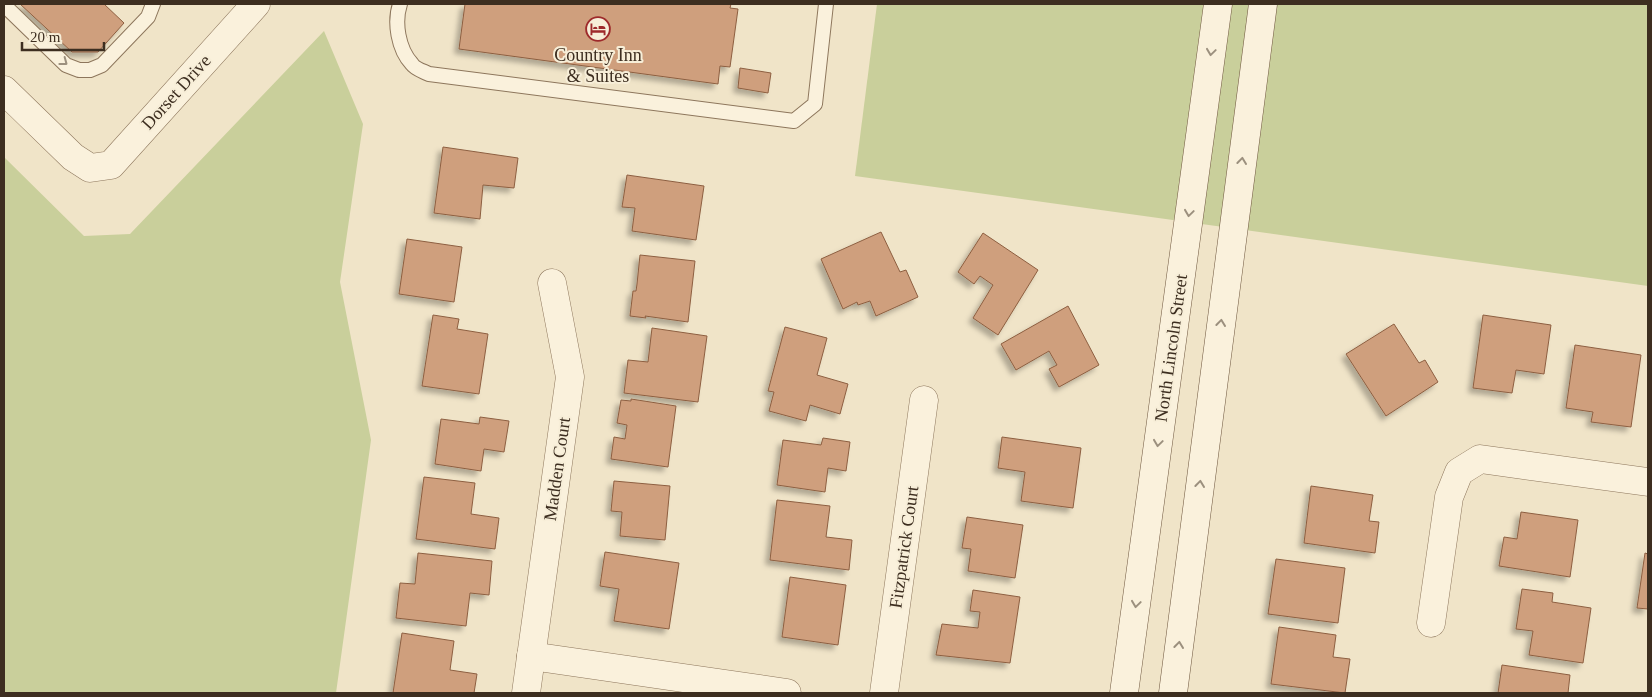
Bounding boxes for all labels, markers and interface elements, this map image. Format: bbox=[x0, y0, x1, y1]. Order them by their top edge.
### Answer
hotel icon: Country Inn & Suites bbox=[585, 16, 611, 42]
scale bar bbox=[22, 20, 105, 52]
text: 20 m bbox=[30, 29, 61, 45]
place label: Country Inn & Suites bbox=[554, 45, 642, 86]
one-way arrow bbox=[1207, 48, 1217, 56]
street label: Dorset Drive bbox=[137, 51, 215, 133]
one-way arrow bbox=[59, 56, 68, 65]
one-way arrow bbox=[1236, 157, 1247, 165]
one-way arrow bbox=[1185, 209, 1195, 217]
street label: North Lincoln Street bbox=[1151, 273, 1191, 423]
one-way arrow bbox=[1215, 318, 1226, 326]
street label: Madden Court bbox=[540, 416, 574, 522]
one-way arrow bbox=[1153, 440, 1164, 448]
one-way arrow bbox=[1195, 479, 1205, 488]
street label: Fitzpatrick Court bbox=[886, 484, 922, 610]
one-way arrow bbox=[1131, 601, 1142, 609]
one-way arrow bbox=[1174, 641, 1184, 649]

